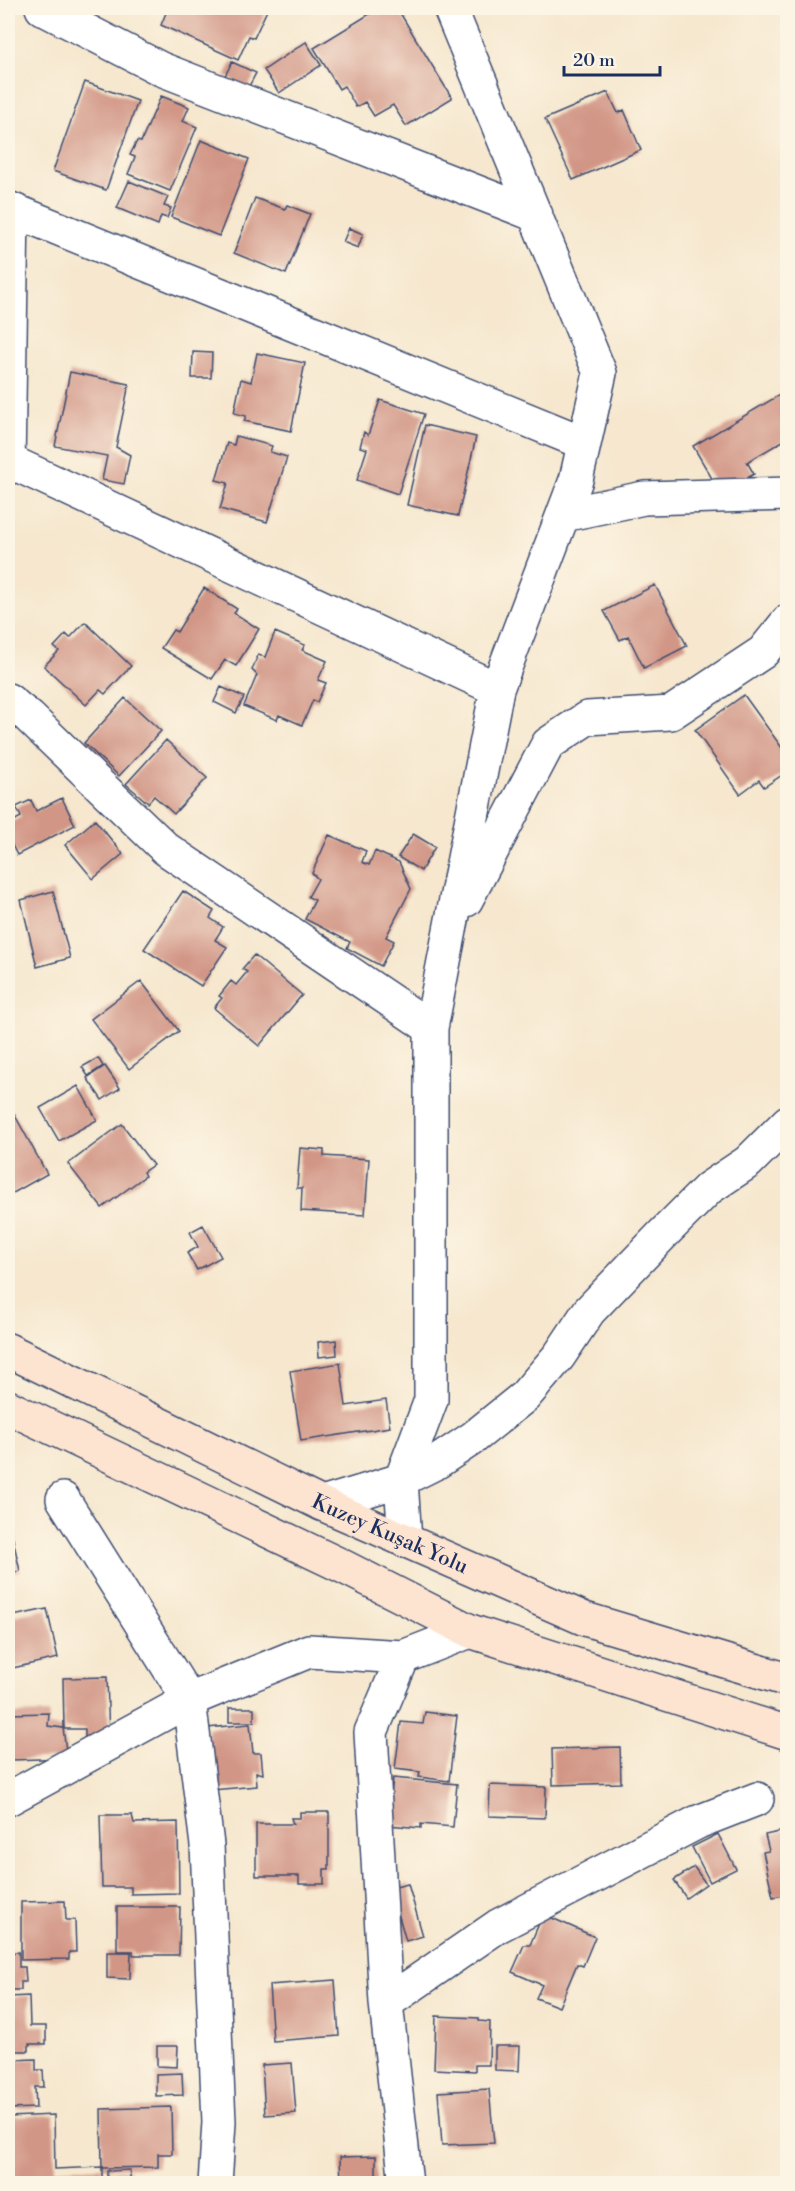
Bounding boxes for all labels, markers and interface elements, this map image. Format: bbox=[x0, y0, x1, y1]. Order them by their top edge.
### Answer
scale bar bbox=[564, 39, 660, 77]
text: 20 m bbox=[573, 49, 615, 72]
street label: Kuzey Kuşak Yolu bbox=[307, 1489, 472, 1580]

